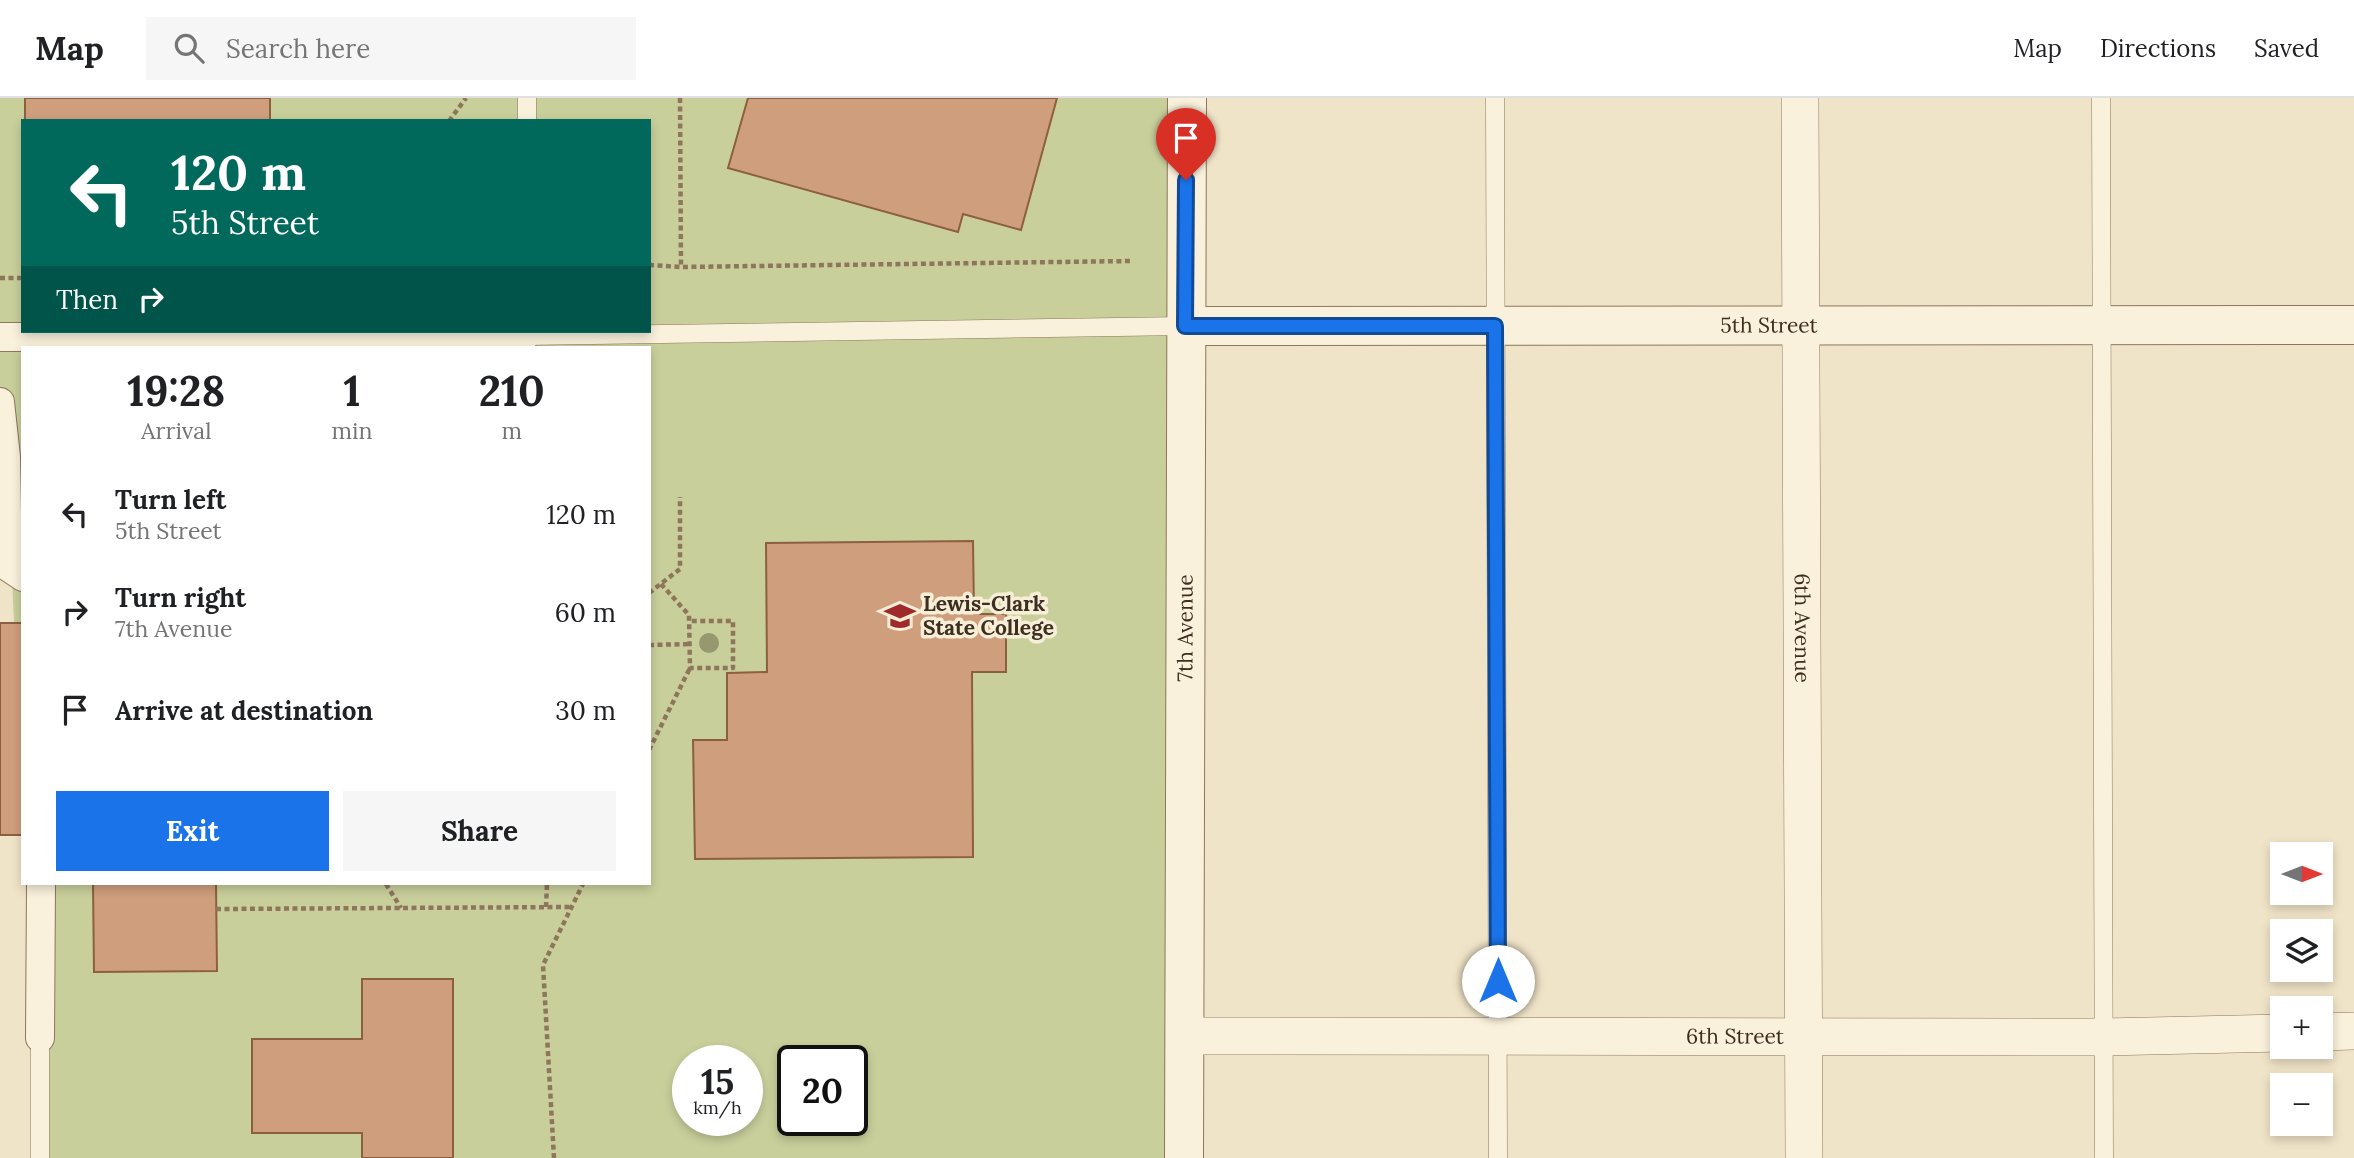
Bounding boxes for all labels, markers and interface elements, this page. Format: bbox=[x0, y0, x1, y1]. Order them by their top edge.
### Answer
search box bbox=[146, 17, 636, 80]
text: Map bbox=[35, 27, 104, 69]
icon: search bbox=[170, 29, 208, 67]
text: Search here bbox=[226, 32, 370, 65]
text: Map bbox=[2013, 33, 2062, 64]
text: Directions bbox=[2100, 33, 2216, 64]
text: Saved bbox=[2254, 33, 2319, 64]
pin bbox=[1156, 108, 1216, 180]
icon: arrive bbox=[1167, 119, 1205, 157]
text: 120 m bbox=[171, 141, 306, 203]
icon: left bbox=[56, 147, 147, 238]
text: 5th Street bbox=[171, 202, 319, 243]
icon: right bbox=[132, 280, 170, 318]
text: Then bbox=[56, 283, 118, 316]
street label: 5th Street bbox=[1720, 311, 1819, 339]
text: 19:28 bbox=[127, 364, 225, 418]
text: 1 bbox=[343, 364, 361, 418]
text: 210 bbox=[479, 364, 545, 418]
text: Arrival bbox=[141, 416, 211, 445]
text: min bbox=[332, 416, 373, 445]
text: m bbox=[501, 416, 522, 445]
text: Turn left bbox=[115, 483, 226, 516]
icon: left bbox=[56, 495, 94, 533]
text: 120 m bbox=[546, 498, 616, 531]
text: 5th Street bbox=[115, 516, 221, 545]
street label: 6th Avenue bbox=[1789, 573, 1816, 683]
street label: 7th Avenue bbox=[1171, 574, 1199, 682]
text: Turn right bbox=[115, 581, 246, 614]
place label: Lewis-Clark State College bbox=[923, 590, 1054, 641]
icon: right bbox=[56, 593, 94, 631]
text: 60 m bbox=[555, 596, 616, 629]
school or university icon: Lewis-Clark State College bbox=[883, 599, 917, 633]
text: 7th Avenue bbox=[115, 614, 232, 643]
icon: arrive bbox=[56, 691, 94, 729]
text: Arrive at destination bbox=[115, 694, 373, 727]
text: 30 m bbox=[555, 694, 616, 727]
button: Exit bbox=[56, 791, 329, 871]
button: Share bbox=[343, 791, 616, 871]
north arrow bbox=[2270, 842, 2333, 905]
map controls bbox=[2270, 842, 2333, 1136]
button: layers bbox=[2270, 919, 2333, 982]
position arrow bbox=[1461, 944, 1535, 1018]
button: + bbox=[2270, 996, 2333, 1059]
street label: 6th Street bbox=[1686, 1023, 1785, 1050]
speed limit sign: 20 bbox=[777, 1045, 868, 1136]
text: 15 bbox=[701, 1059, 734, 1104]
button: − bbox=[2270, 1073, 2333, 1136]
text: km/h bbox=[693, 1096, 742, 1119]

